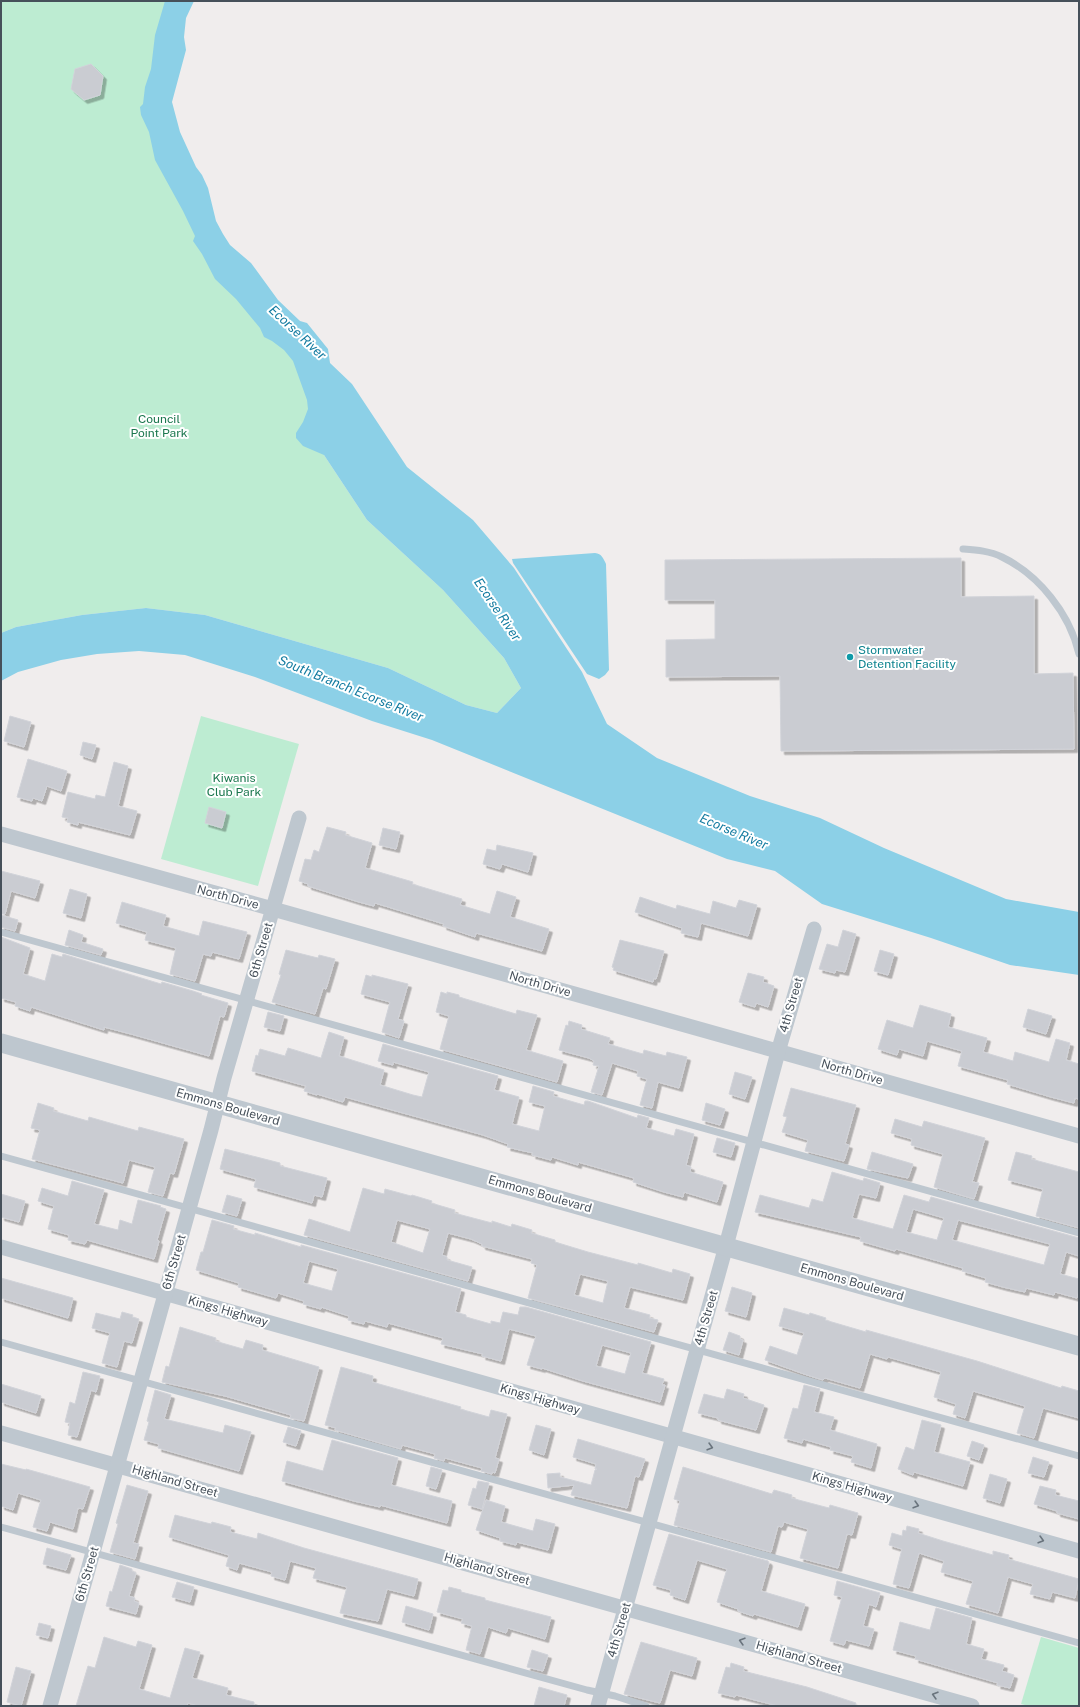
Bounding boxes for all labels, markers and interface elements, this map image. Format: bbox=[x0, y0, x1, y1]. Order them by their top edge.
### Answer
water label: Ecorse River bbox=[266, 302, 329, 363]
park label: Council Point Park bbox=[130, 412, 188, 440]
water label: Ecorse River bbox=[471, 575, 524, 644]
place label: Stormwater Detention Facility bbox=[858, 643, 956, 671]
water label: South Branch Ecorse River bbox=[276, 652, 426, 725]
marker: Stormwater Detention Facility bbox=[845, 652, 855, 662]
park label: Kiwanis Club Park bbox=[207, 771, 261, 799]
water label: Ecorse River bbox=[697, 810, 770, 853]
street label: North Drive bbox=[196, 882, 261, 912]
street label: 6th Street bbox=[246, 920, 276, 979]
street label: North Drive bbox=[508, 969, 573, 1000]
street label: 4th Street bbox=[776, 975, 806, 1034]
street label: North Drive bbox=[820, 1057, 885, 1088]
street label: Emmons Boulevard bbox=[175, 1086, 281, 1128]
street label: Emmons Boulevard bbox=[487, 1173, 593, 1215]
street label: 6th Street bbox=[159, 1232, 189, 1291]
street label: Emmons Boulevard bbox=[799, 1261, 905, 1303]
street label: 4th Street bbox=[691, 1288, 721, 1347]
street label: Kings Highway bbox=[186, 1293, 270, 1329]
street label: Kings Highway bbox=[498, 1381, 582, 1417]
one-way arrow bbox=[706, 1442, 713, 1451]
street label: Highland Street bbox=[130, 1462, 220, 1500]
street label: Kings Highway bbox=[810, 1469, 894, 1505]
one-way arrow bbox=[912, 1500, 919, 1509]
one-way arrow bbox=[1037, 1535, 1044, 1544]
street label: 6th Street bbox=[72, 1544, 102, 1603]
street label: Highland Street bbox=[442, 1550, 532, 1588]
street label: 4th Street bbox=[604, 1600, 634, 1659]
one-way arrow bbox=[739, 1637, 746, 1646]
street label: Highland Street bbox=[754, 1638, 844, 1676]
one-way arrow bbox=[932, 1692, 938, 1700]

